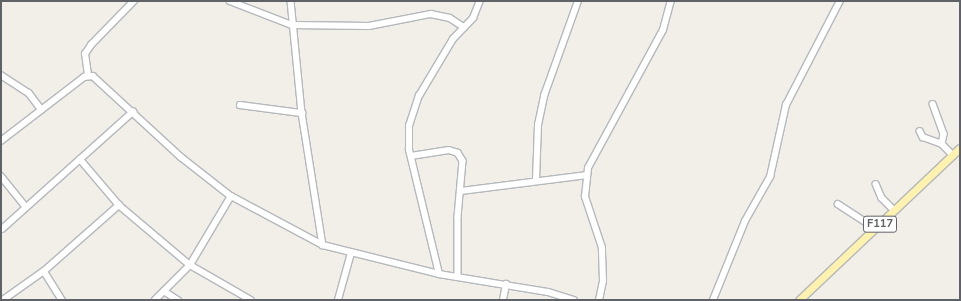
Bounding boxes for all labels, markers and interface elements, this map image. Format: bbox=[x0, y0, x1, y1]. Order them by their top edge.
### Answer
road number: F117 bbox=[863, 215, 897, 233]

